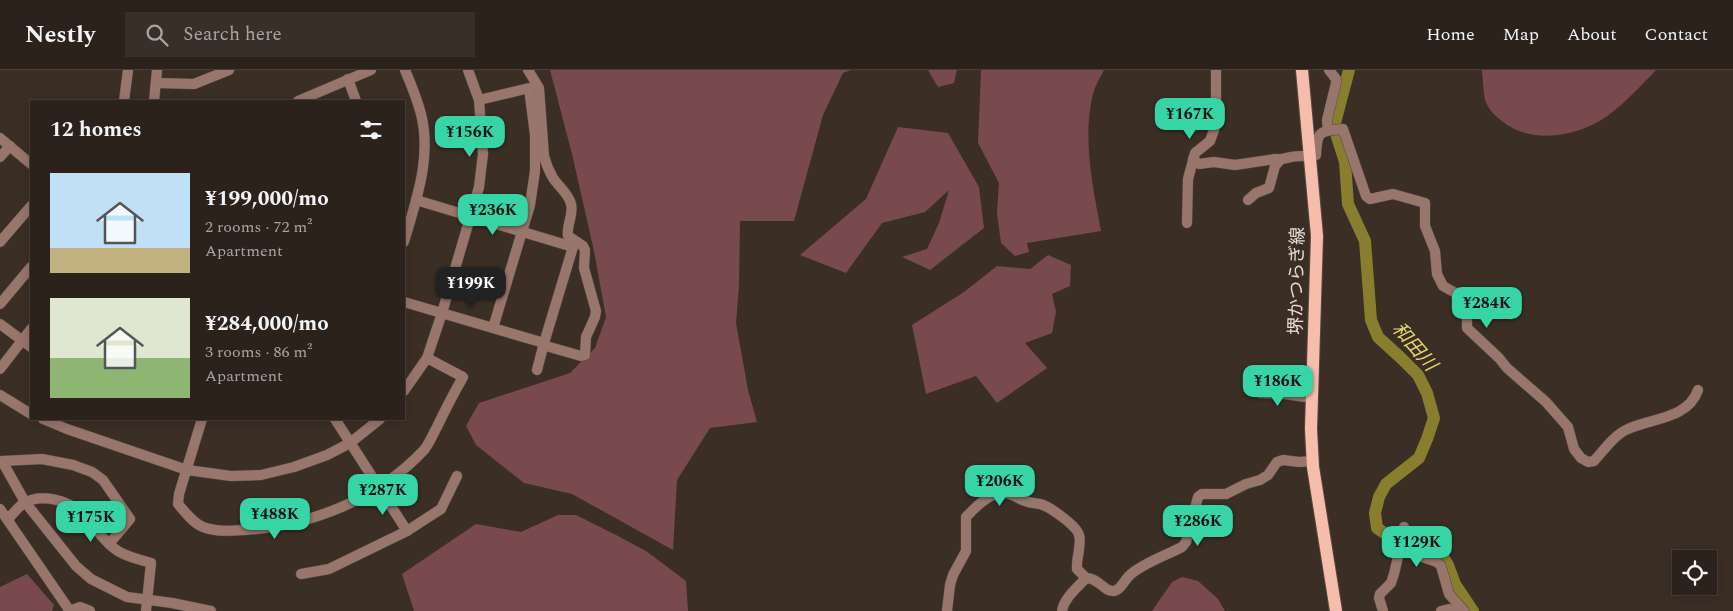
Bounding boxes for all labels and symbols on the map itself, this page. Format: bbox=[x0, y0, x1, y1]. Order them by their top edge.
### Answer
pin: ¥167K bbox=[1155, 98, 1225, 140]
pin: ¥156K bbox=[435, 116, 505, 158]
pin: ¥236K bbox=[458, 194, 528, 236]
street label: 堺かつらぎ線 bbox=[1283, 227, 1311, 335]
pin: ¥199K bbox=[436, 266, 506, 309]
pin: ¥284K bbox=[1452, 286, 1522, 329]
water label: 和田川 bbox=[1384, 316, 1445, 380]
pin: ¥186K bbox=[1243, 364, 1313, 407]
pin: ¥206K bbox=[965, 464, 1035, 507]
pin: ¥287K bbox=[348, 474, 418, 516]
pin: ¥488K bbox=[240, 498, 310, 540]
pin: ¥175K bbox=[56, 500, 126, 543]
pin: ¥286K bbox=[1163, 504, 1233, 547]
pin: ¥129K bbox=[1382, 526, 1452, 568]

